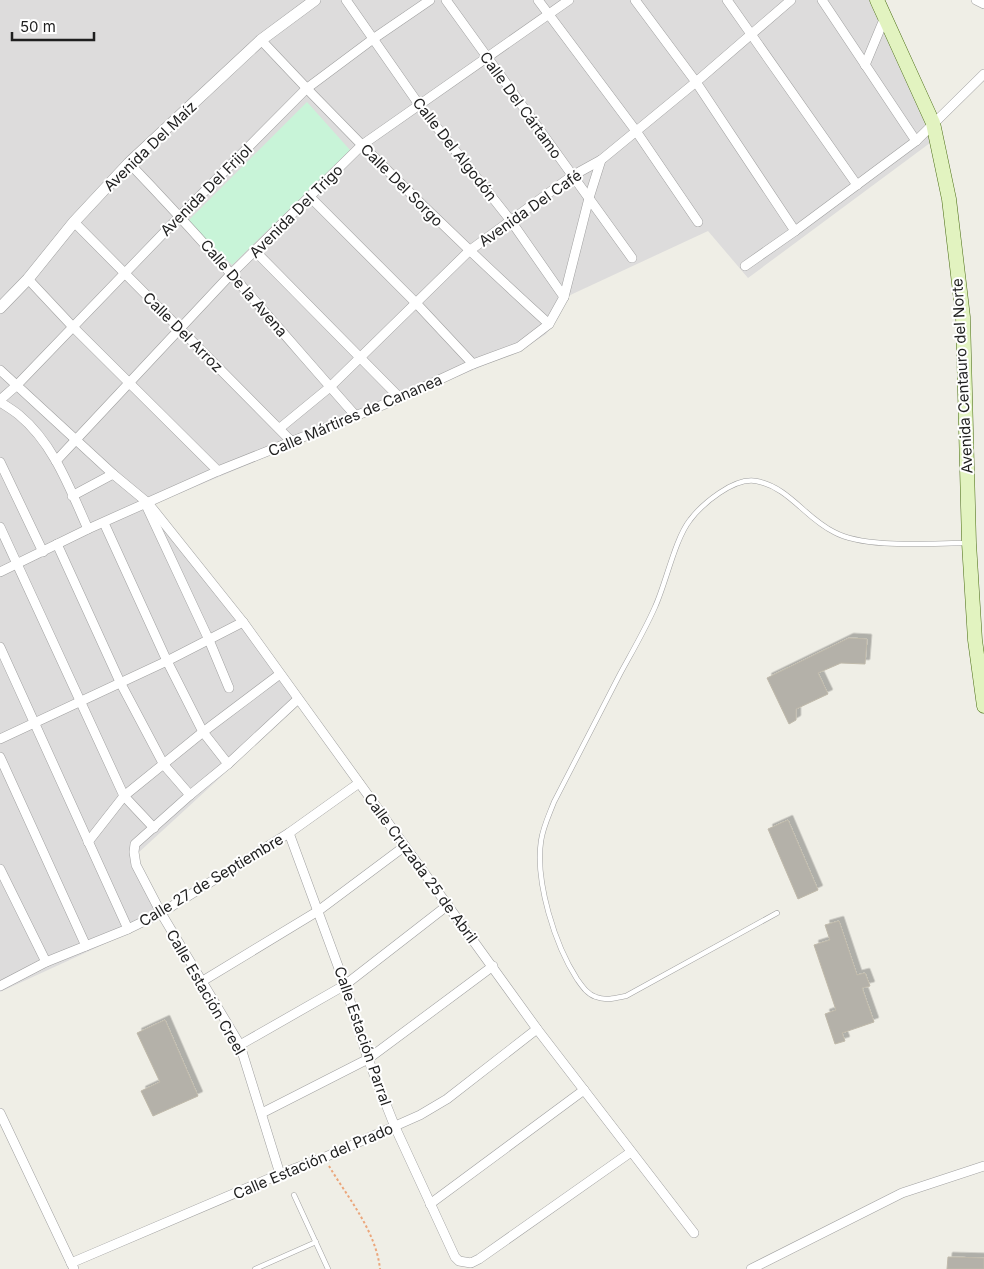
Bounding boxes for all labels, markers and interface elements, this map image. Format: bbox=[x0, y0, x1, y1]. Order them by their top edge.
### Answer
scale bar bbox=[12, 10, 95, 42]
text: 50 m bbox=[20, 17, 56, 36]
street label: Calle Del Cártamo bbox=[476, 48, 566, 162]
street label: Calle Del Algodón bbox=[409, 93, 501, 205]
street label: Avenida Del Maíz bbox=[100, 97, 200, 195]
street label: Avenida Del Frijol bbox=[156, 140, 256, 240]
street label: Calle Del Sorgo bbox=[357, 140, 447, 230]
street label: Avenida Del Trigo bbox=[245, 160, 347, 262]
street label: Avenida Del Café bbox=[475, 165, 585, 251]
street label: Calle De la Avena bbox=[196, 235, 292, 341]
street label: Avenida Centauro del Norte bbox=[947, 278, 977, 474]
street label: Calle Del Arroz bbox=[139, 288, 227, 376]
street label: Calle Mártires de Cananea bbox=[265, 370, 445, 460]
street label: Calle Cruzada 25 de Abril bbox=[360, 789, 482, 947]
street label: Calle 27 de Septiembre bbox=[135, 829, 287, 931]
street label: Calle Estación Creel bbox=[162, 926, 250, 1058]
street label: Calle Estación Parral bbox=[330, 964, 396, 1108]
street label: Calle Estación del Prado bbox=[230, 1119, 396, 1203]

